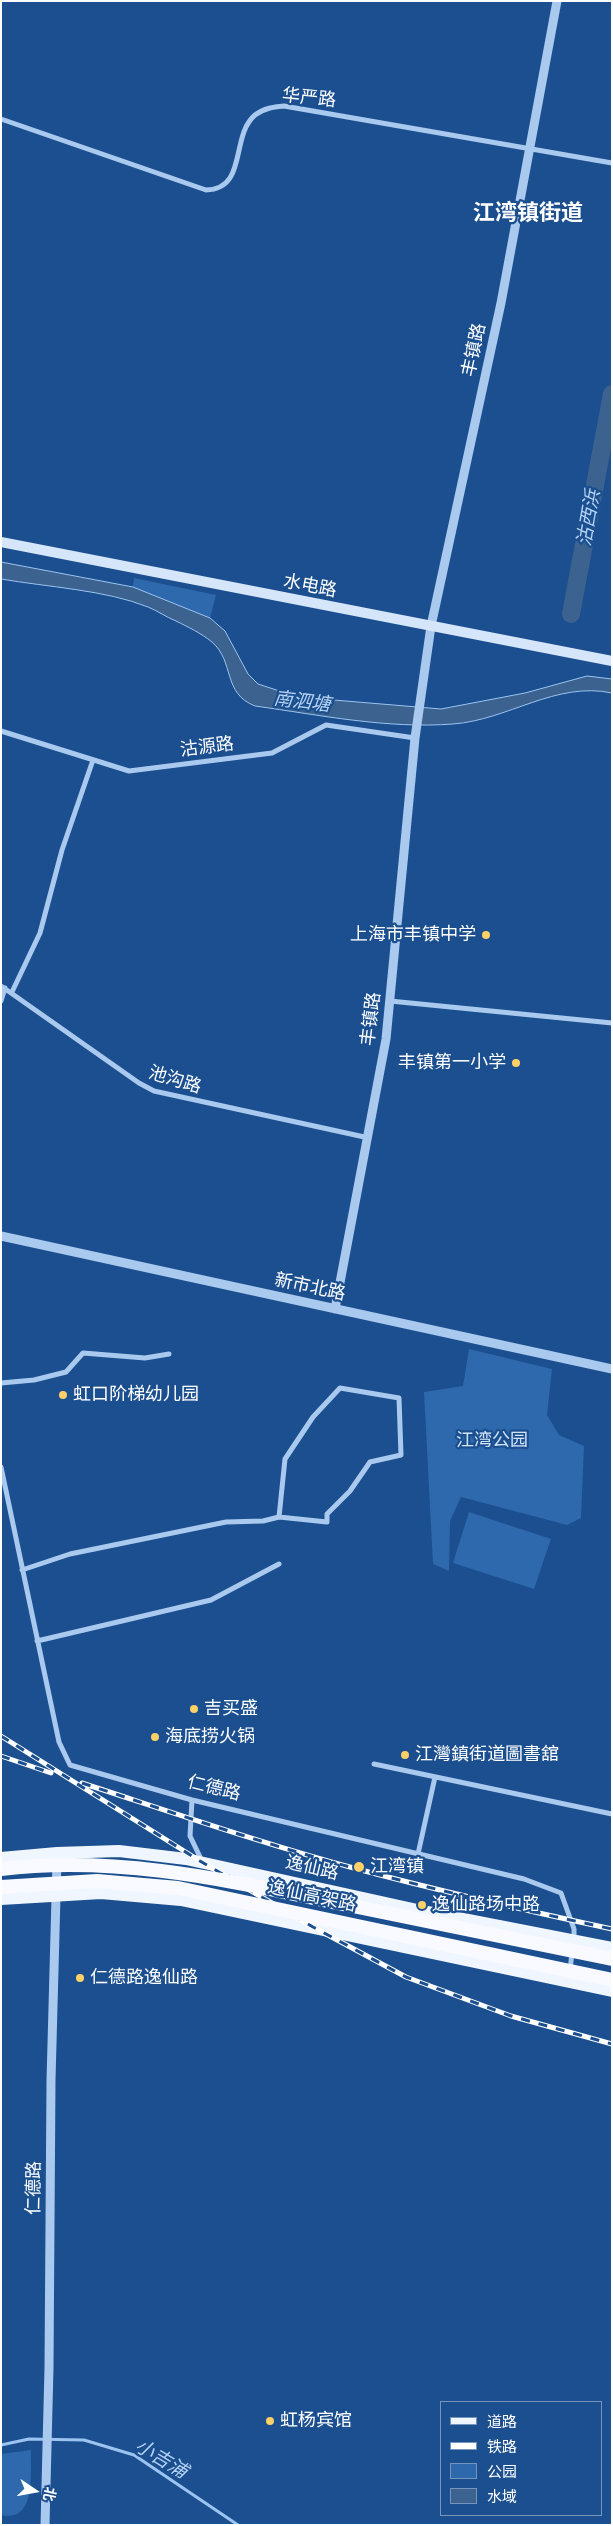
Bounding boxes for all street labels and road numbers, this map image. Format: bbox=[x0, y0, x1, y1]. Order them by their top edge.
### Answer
street label: 华严路 bbox=[281, 84, 337, 112]
street label: 丰镇路 bbox=[458, 321, 490, 379]
street label: 水电路 bbox=[281, 570, 339, 602]
street label: 沽源路 bbox=[179, 733, 235, 761]
street label: 丰镇路 bbox=[357, 991, 385, 1047]
street label: 池沟路 bbox=[146, 1062, 204, 1098]
street label: 新市北路 bbox=[273, 1269, 347, 1305]
street label: 仁德路 bbox=[185, 1771, 243, 1805]
street label: 逸仙路 bbox=[283, 1851, 341, 1885]
street label: 逸仙高架路 bbox=[266, 1876, 358, 1916]
street label: 仁德路 bbox=[23, 2161, 45, 2215]

